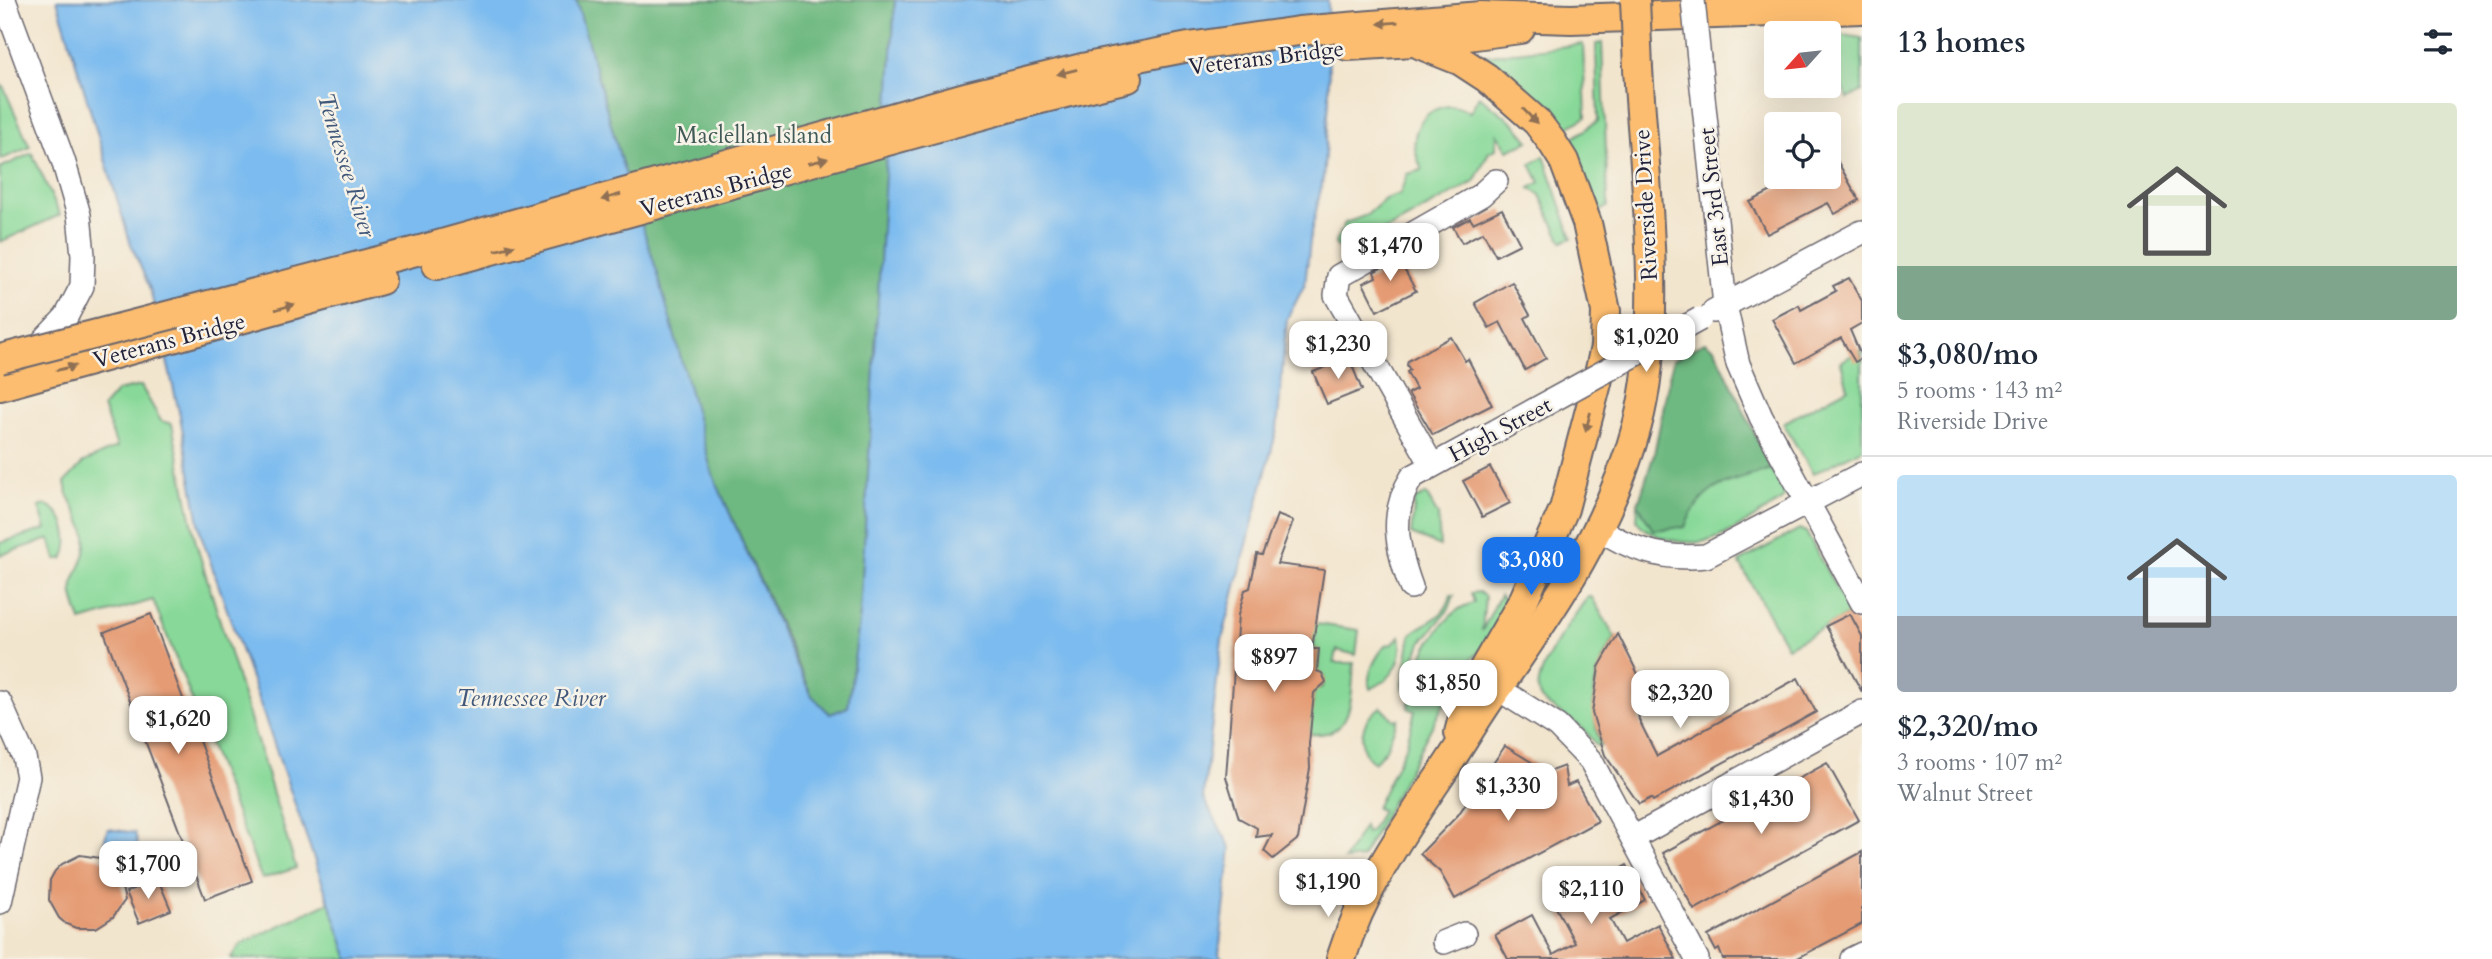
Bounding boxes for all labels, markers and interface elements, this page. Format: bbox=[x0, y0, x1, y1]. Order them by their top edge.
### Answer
one-way arrow bbox=[1377, 18, 1399, 29]
north arrow bbox=[1764, 21, 1841, 98]
map controls bbox=[1764, 21, 1841, 189]
text: 13 homes bbox=[1897, 22, 2026, 63]
icon: filters bbox=[2419, 23, 2457, 61]
street label: Veterans Bridge bbox=[1187, 33, 1346, 82]
one-way arrow bbox=[1056, 67, 1078, 78]
water label: Tennessee River bbox=[309, 89, 384, 242]
one-way arrow bbox=[1522, 107, 1538, 124]
button: locate bbox=[1764, 112, 1841, 189]
park label: Maclellan Island bbox=[676, 120, 833, 151]
street label: East 3rd Street bbox=[1691, 126, 1736, 268]
street label: Riverside Drive bbox=[1626, 129, 1665, 281]
icon: home bbox=[2114, 148, 2240, 274]
street label: Veterans Bridge bbox=[637, 154, 796, 225]
one-way arrow bbox=[808, 155, 829, 165]
one-way arrow bbox=[600, 192, 622, 203]
pin: $1,470 bbox=[1333, 224, 1447, 283]
text: $1,470 bbox=[1357, 230, 1423, 261]
one-way arrow bbox=[494, 242, 516, 253]
one-way arrow bbox=[275, 302, 296, 312]
street label: Veterans Bridge bbox=[90, 305, 249, 376]
pin: $1,020 bbox=[1589, 314, 1703, 374]
text: $1,020 bbox=[1613, 321, 1679, 352]
pin: $1,230 bbox=[1281, 322, 1395, 381]
text: $1,230 bbox=[1305, 328, 1371, 359]
text: $3,080/mo bbox=[1897, 334, 2038, 375]
one-way arrow bbox=[55, 362, 77, 373]
text: 5 rooms · 143 m² bbox=[1897, 375, 2062, 406]
street label: High Street bbox=[1443, 389, 1557, 470]
text: Riverside Drive bbox=[1897, 406, 2049, 437]
one-way arrow bbox=[1582, 411, 1593, 433]
icon: home bbox=[2114, 520, 2240, 646]
pin: $3,080 bbox=[1474, 538, 1588, 597]
text: $3,080 bbox=[1498, 544, 1564, 575]
pin: $897 bbox=[1233, 634, 1315, 694]
text: $897 bbox=[1250, 641, 1298, 672]
pin: $1,850 bbox=[1391, 660, 1505, 720]
text: $1,850 bbox=[1415, 667, 1481, 698]
pin: $2,320 bbox=[1623, 670, 1737, 730]
text: $2,320 bbox=[1647, 677, 1713, 708]
water label: Tennessee River bbox=[456, 682, 607, 715]
pin: $1,620 bbox=[121, 696, 235, 756]
text: $1,620 bbox=[145, 703, 211, 734]
text: $2,320/mo bbox=[1897, 706, 2038, 747]
text: 3 rooms · 107 m² bbox=[1897, 747, 2062, 778]
pin: $1,330 bbox=[1451, 764, 1565, 823]
text: $1,330 bbox=[1475, 770, 1541, 801]
pin: $1,430 bbox=[1704, 776, 1818, 836]
text: Walnut Street bbox=[1897, 778, 2033, 809]
text: $1,430 bbox=[1728, 783, 1794, 814]
pin: $1,700 bbox=[91, 842, 205, 901]
text: $1,700 bbox=[115, 848, 181, 879]
pin: $1,190 bbox=[1271, 860, 1385, 919]
text: $1,190 bbox=[1295, 866, 1361, 897]
pin: $2,110 bbox=[1534, 866, 1648, 926]
text: $2,110 bbox=[1558, 873, 1624, 904]

